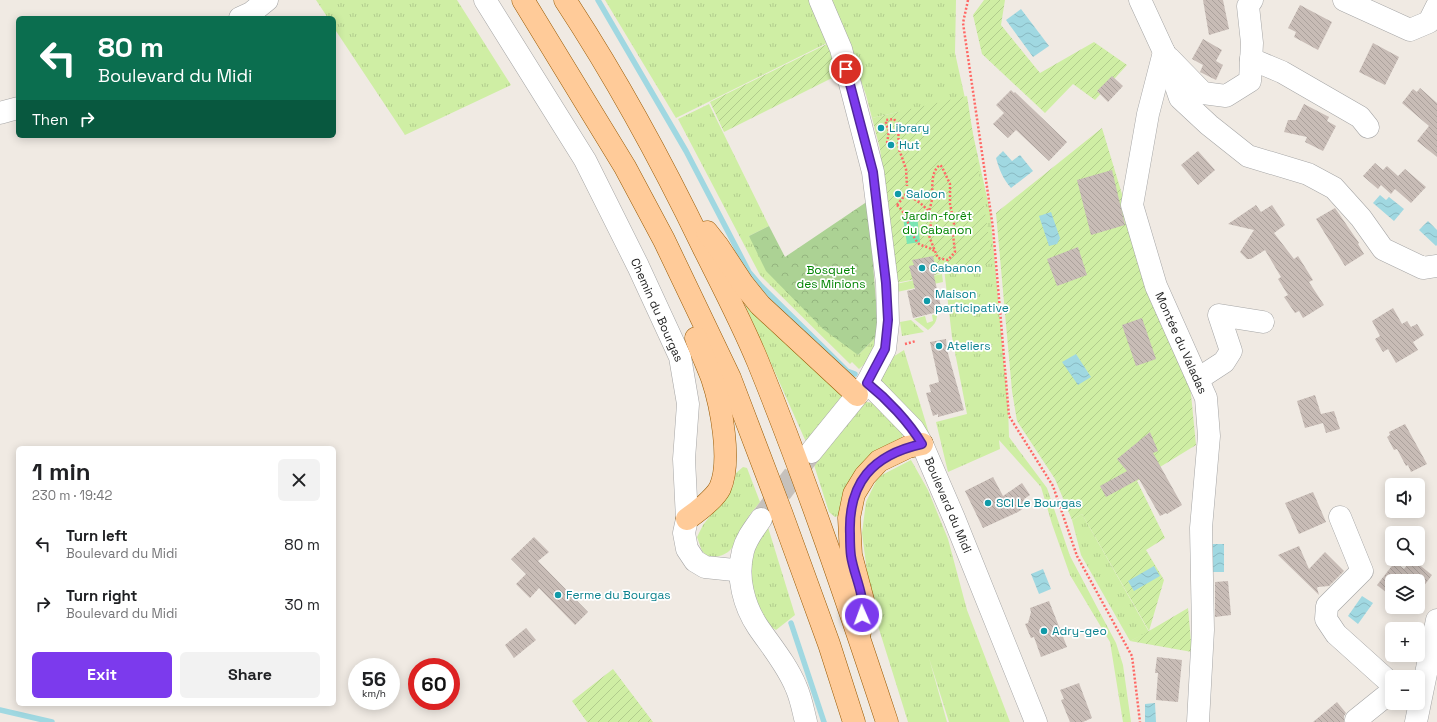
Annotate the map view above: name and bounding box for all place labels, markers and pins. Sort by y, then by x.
pin [829,52,863,86]
place label: Library [889,120,929,136]
marker: Library [876,123,886,133]
place label: Hut [899,137,920,153]
marker: Hut [886,140,896,150]
place label: Saloon [906,186,945,202]
marker: Saloon [893,189,903,199]
place label: Cabanon [930,260,981,276]
marker: Cabanon [917,263,927,273]
place label: Maison participative [935,286,1009,316]
marker: Maison participative [922,296,932,306]
place label: Ateliers [947,338,990,354]
marker: Ateliers [934,341,944,351]
place label: SCI Le Bourgas [996,495,1082,511]
marker: SCI Le Bourgas [983,498,993,508]
place label: Ferme du Bourgas [566,587,671,603]
marker: Ferme du Bourgas [553,590,563,600]
place label: Adry-geo [1052,623,1107,639]
marker: Adry-geo [1039,626,1049,636]

